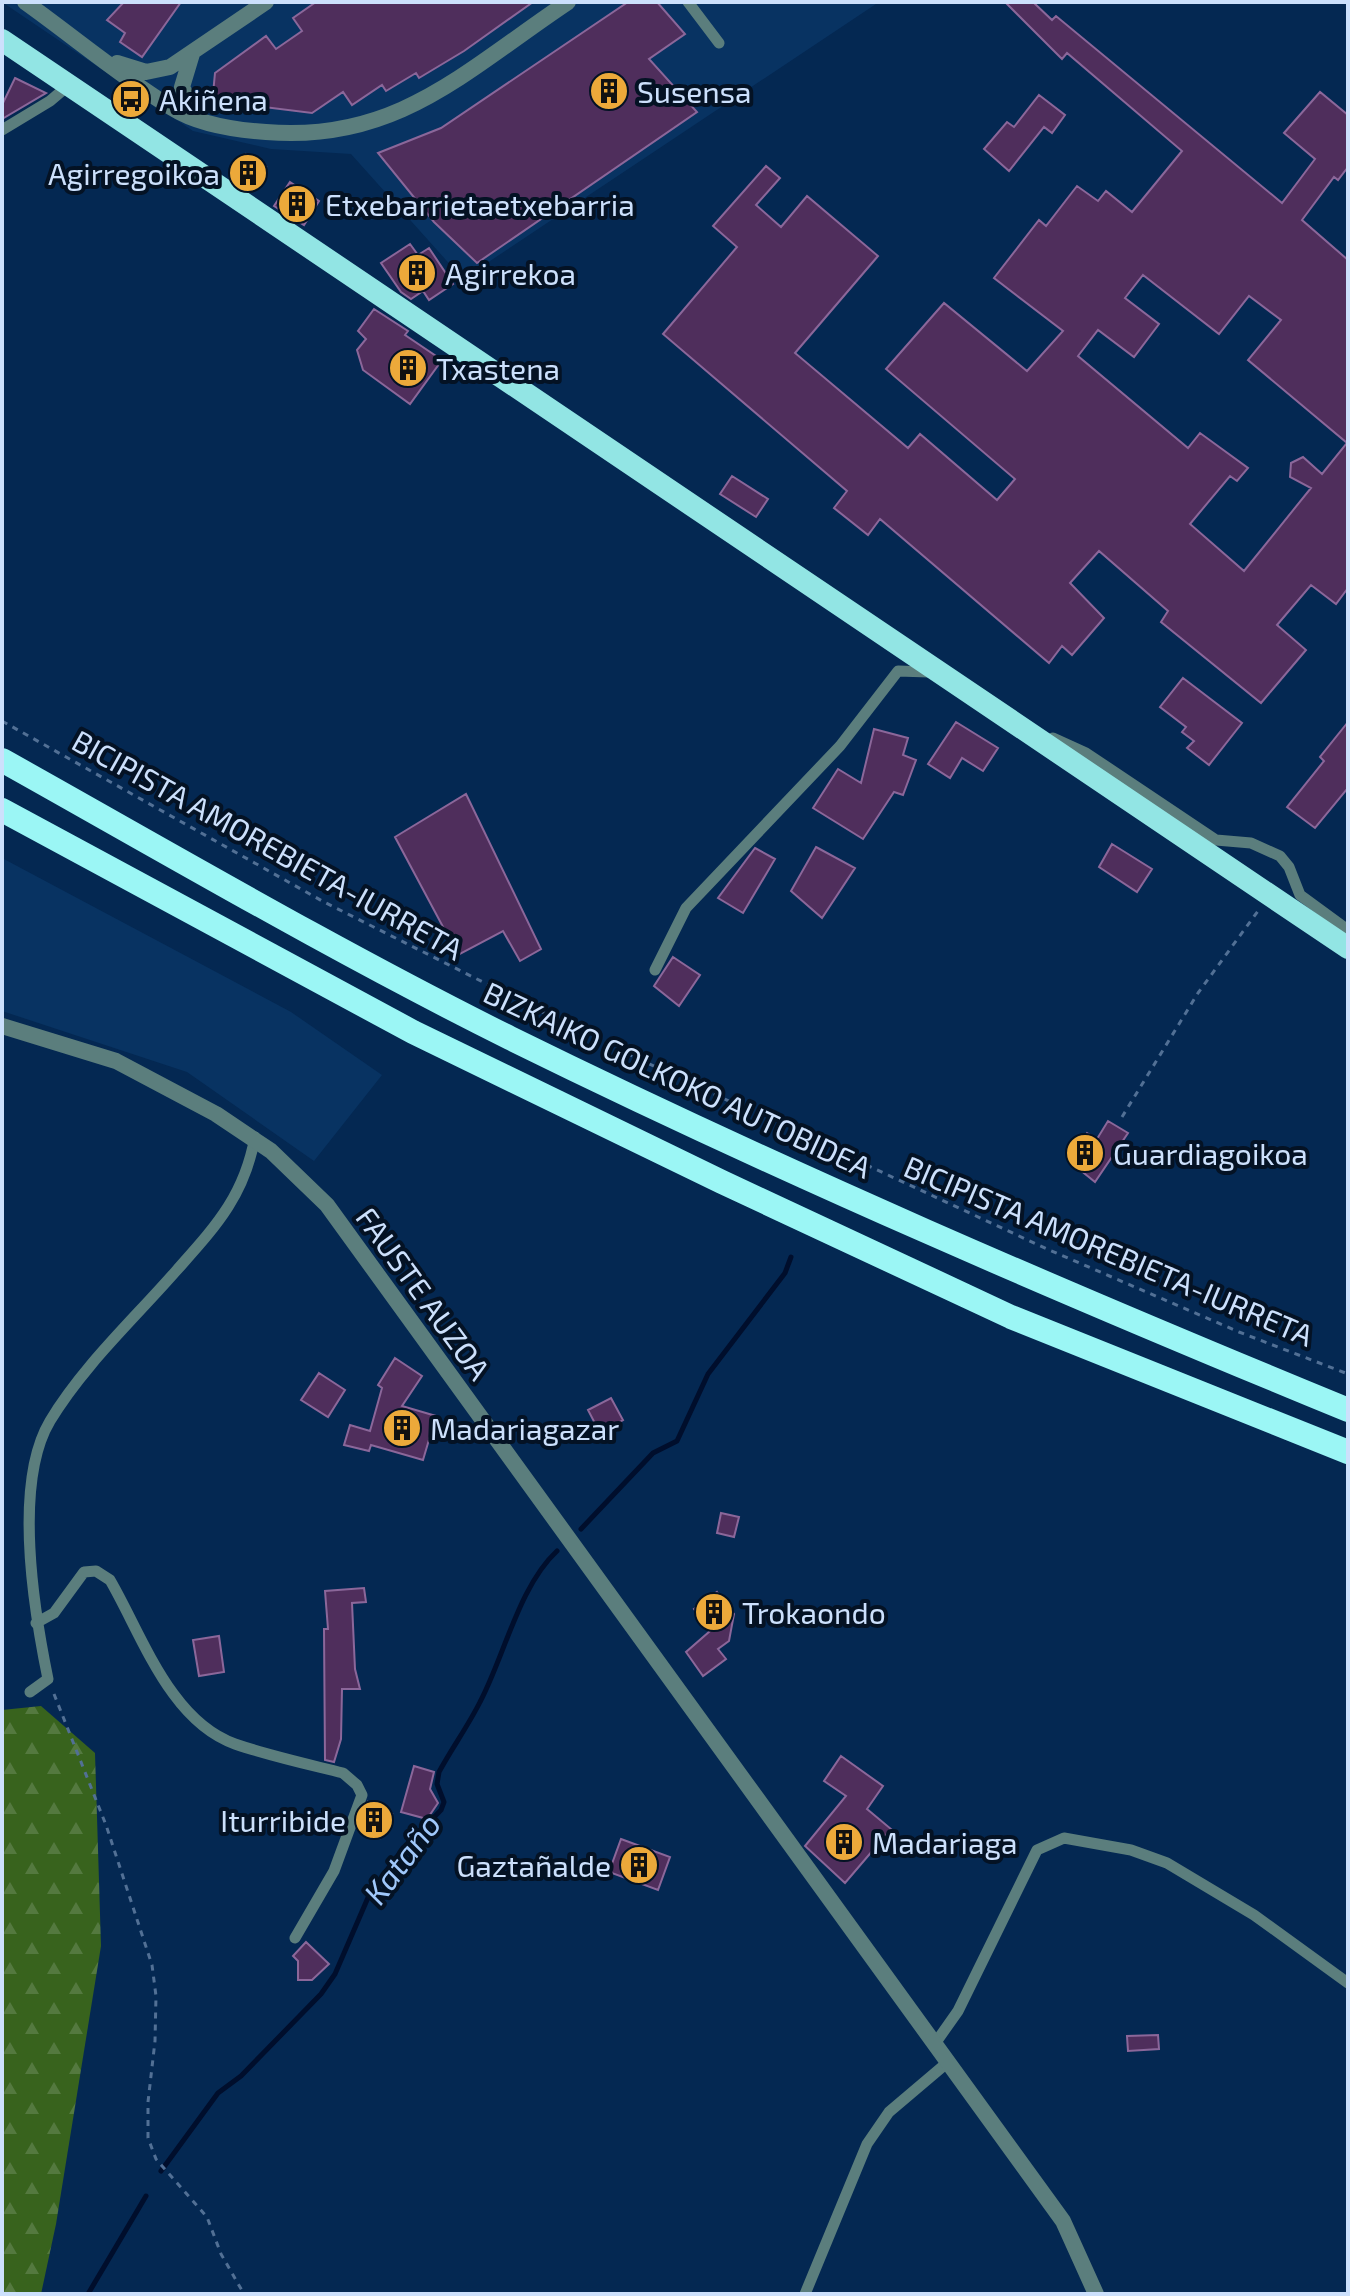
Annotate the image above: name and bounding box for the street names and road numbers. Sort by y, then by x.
street label: BICIPISTA AMOREBIETA-IURRETA [66,721,470,967]
street label: BIZKAIKO GOLKOKO AUTOBIDEA [479,973,878,1185]
street label: BICIPISTA AMOREBIETA-IURRETA [899,1147,1319,1353]
street label: FAUSTE AUZOA [349,1200,499,1386]

